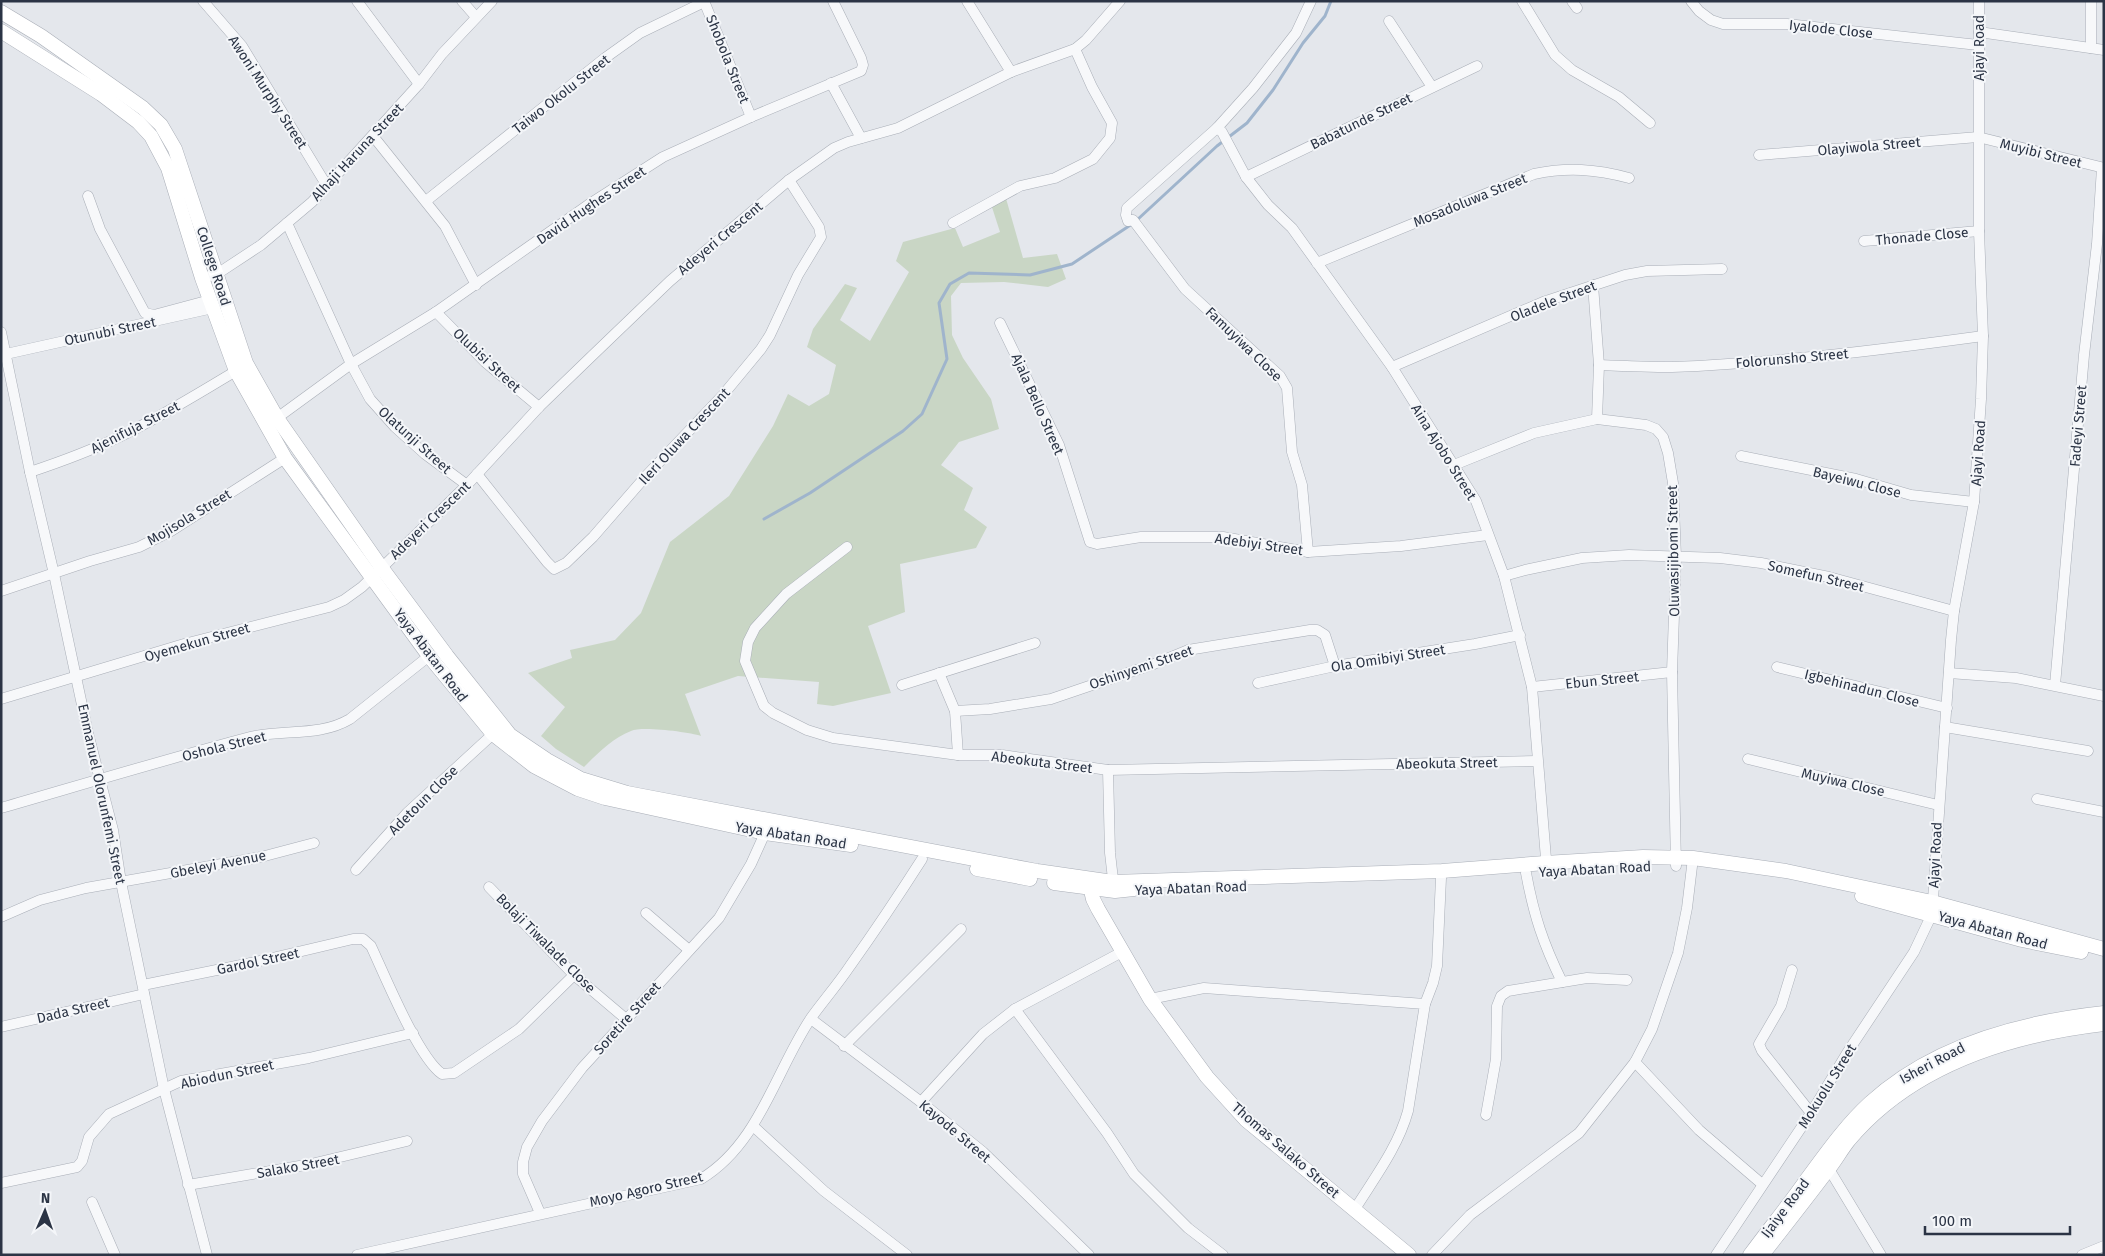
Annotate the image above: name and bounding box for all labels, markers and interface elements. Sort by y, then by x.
street label: Shobola Street [702,12,753,107]
street label: Ajayi Road [1971,15,1988,81]
street label: Iyalode Close [1788,17,1874,42]
street label: Awoni Murphy Street [225,32,311,153]
street label: Taiwo Okolu Street [509,51,614,138]
street label: Babatunde Street [1308,89,1416,153]
street label: Alhaji Haruna Street [308,99,408,205]
street label: Olayiwola Street [1817,133,1922,159]
street label: Muyibi Street [1998,135,2085,172]
street label: David Hughes Street [533,162,650,248]
street label: Mosadoluwa Street [1411,170,1530,231]
street label: Adeyeri Crescent [674,197,767,279]
street label: College Road [193,224,234,308]
street label: Thonade Close [1875,224,1969,249]
street label: Oladele Street [1508,277,1599,326]
street label: Famuyiwa Close [1202,304,1285,385]
street label: Otunubi Street [63,313,158,349]
street label: Olubisi Street [449,325,525,397]
street label: Folorunsho Street [1735,345,1850,372]
street label: Ajala Bello Street [1008,351,1068,458]
street label: Fadeyi Street [2066,383,2091,468]
street label: Ileri Oluwa Crescent [635,384,734,488]
street label: Ajenifuja Street [88,397,183,457]
street label: Aina Ajobo Street [1407,401,1480,504]
street label: Olatunji Street [375,403,455,478]
street label: Ajayi Road [1968,419,1989,487]
street label: Bayeiwu Close [1811,463,1903,502]
street label: Adeyeri Crescent [386,477,475,563]
street label: Oluwasijibomi Street [1664,484,1683,617]
street label: Mojisola Street [144,485,235,549]
street label: Adebiyi Street [1214,530,1305,559]
street label: Somefun Street [1766,557,1867,596]
street label: Yaya Abatan Road [390,605,471,705]
street label: Oyemekun Street [142,619,253,666]
street label: Oshinyemi Street [1087,641,1196,693]
street label: Ola Omibiyi Street [1330,641,1447,676]
street label: Igbehinadun Close [1803,666,1921,711]
street label: Ebun Street [1564,668,1641,693]
street label: Emmanuel Olorunfemi Street [74,702,129,887]
street label: Oshola Street [180,728,269,765]
street label: Abeokuta Street [990,748,1094,777]
street label: Abeokuta Street [1396,754,1499,773]
street label: Adetoun Close [385,762,462,839]
street label: Muyiwa Close [1799,765,1886,800]
street label: Yaya Abatan Road [734,818,848,853]
street label: Ajayi Road [1925,822,1946,889]
street label: Gbeleyi Avenue [169,847,268,882]
street label: Yaya Abatan Road [1538,858,1652,881]
street label: Yaya Abatan Road [1134,878,1248,899]
street label: Bolaji Tiwalade Close [492,890,599,997]
street label: Yaya Abatan Road [1936,908,2049,953]
street label: Gardol Street [215,944,302,979]
street label: Soretire Street [590,978,665,1058]
street label: Dada Street [35,994,112,1027]
street label: Isheri Road [1897,1039,1968,1088]
street label: Mokuolu Street [1795,1040,1861,1132]
street label: Abiodun Street [179,1056,276,1093]
street label: Kayode Street [915,1097,995,1167]
street label: Thomas Salako Street [1228,1099,1344,1202]
street label: Salako Street [255,1151,342,1182]
street label: Moyo Agoro Street [588,1168,705,1211]
street label: Ijaiye Road [1758,1175,1813,1241]
north arrow [20,1186,70,1236]
text: N [40,1190,50,1207]
scale bar [1925,1204,2070,1236]
text: 100 m [1932,1212,1972,1230]

